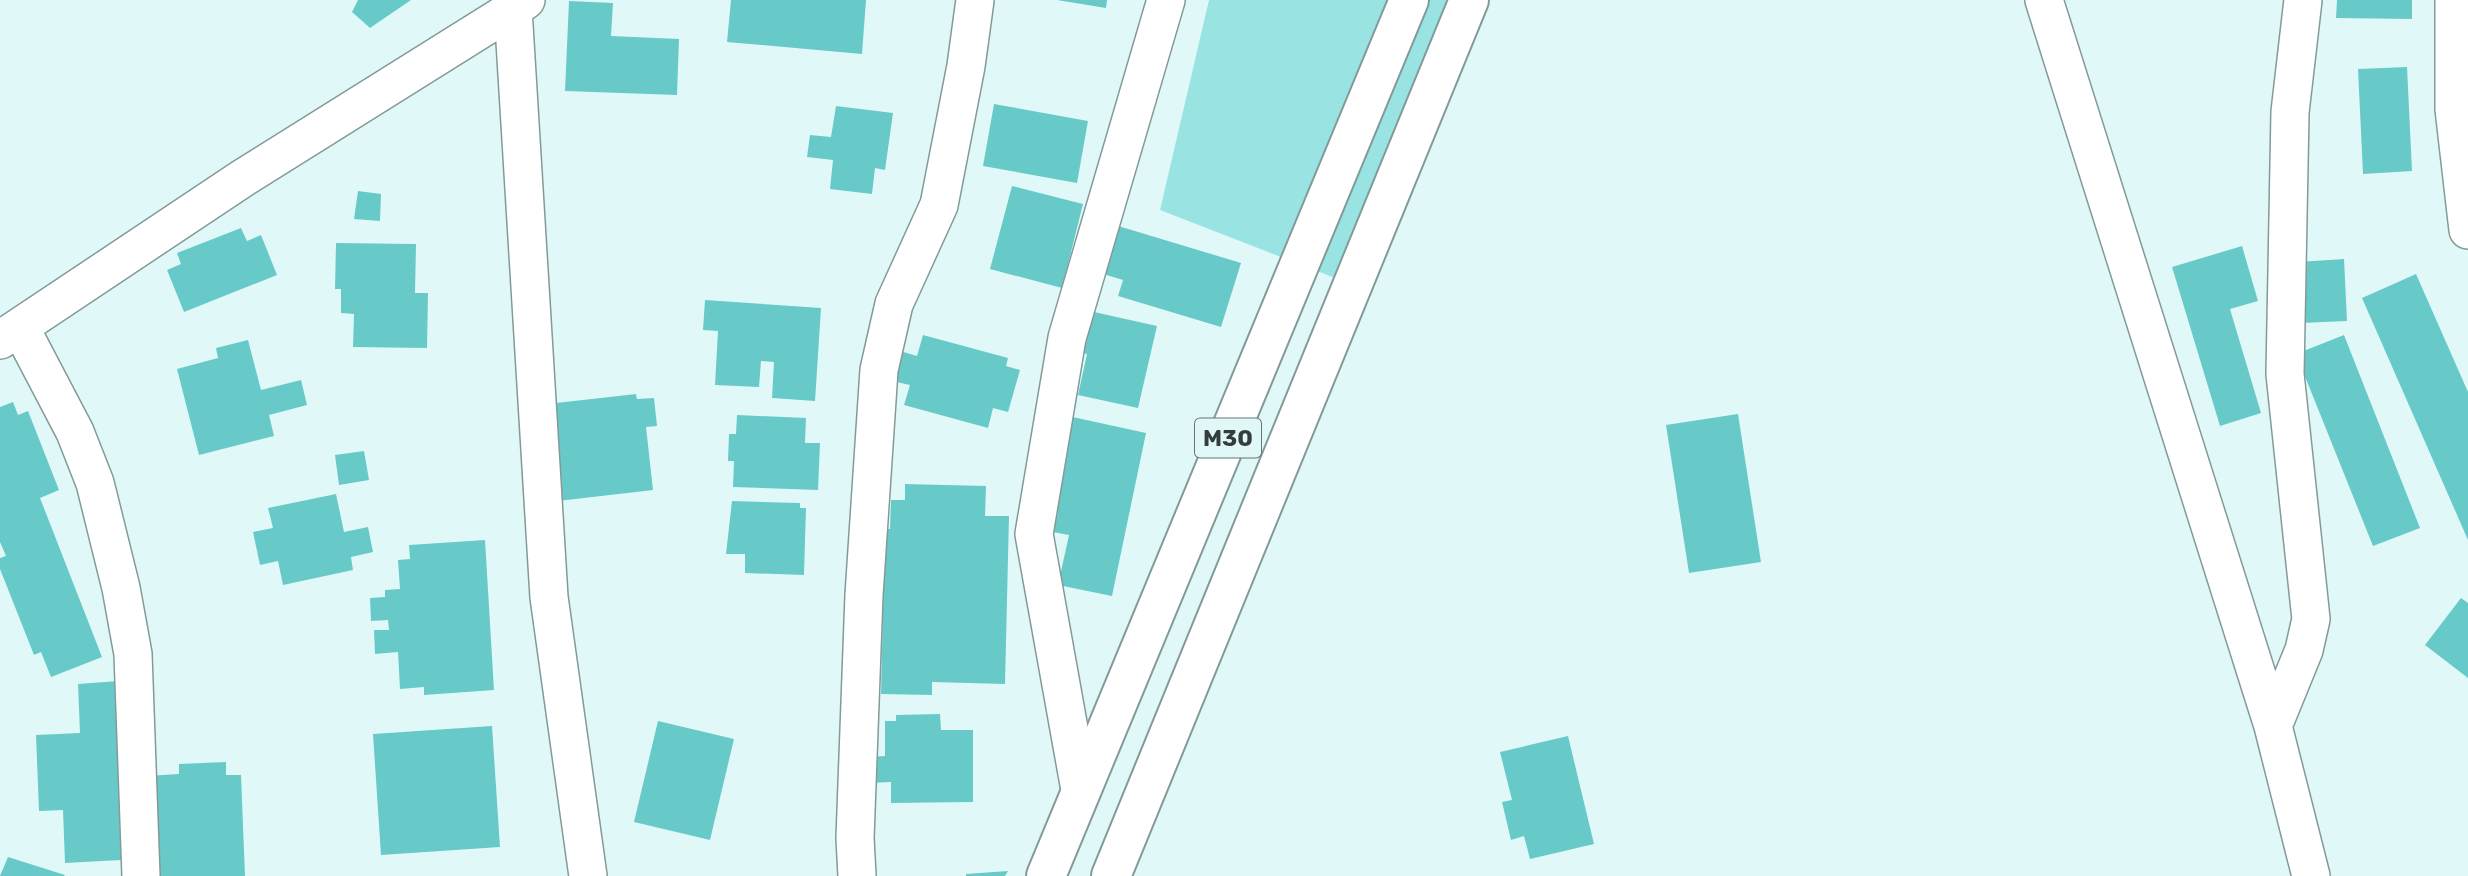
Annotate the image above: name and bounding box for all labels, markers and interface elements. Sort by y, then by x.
road number: M30 [1195,418,1261,458]

